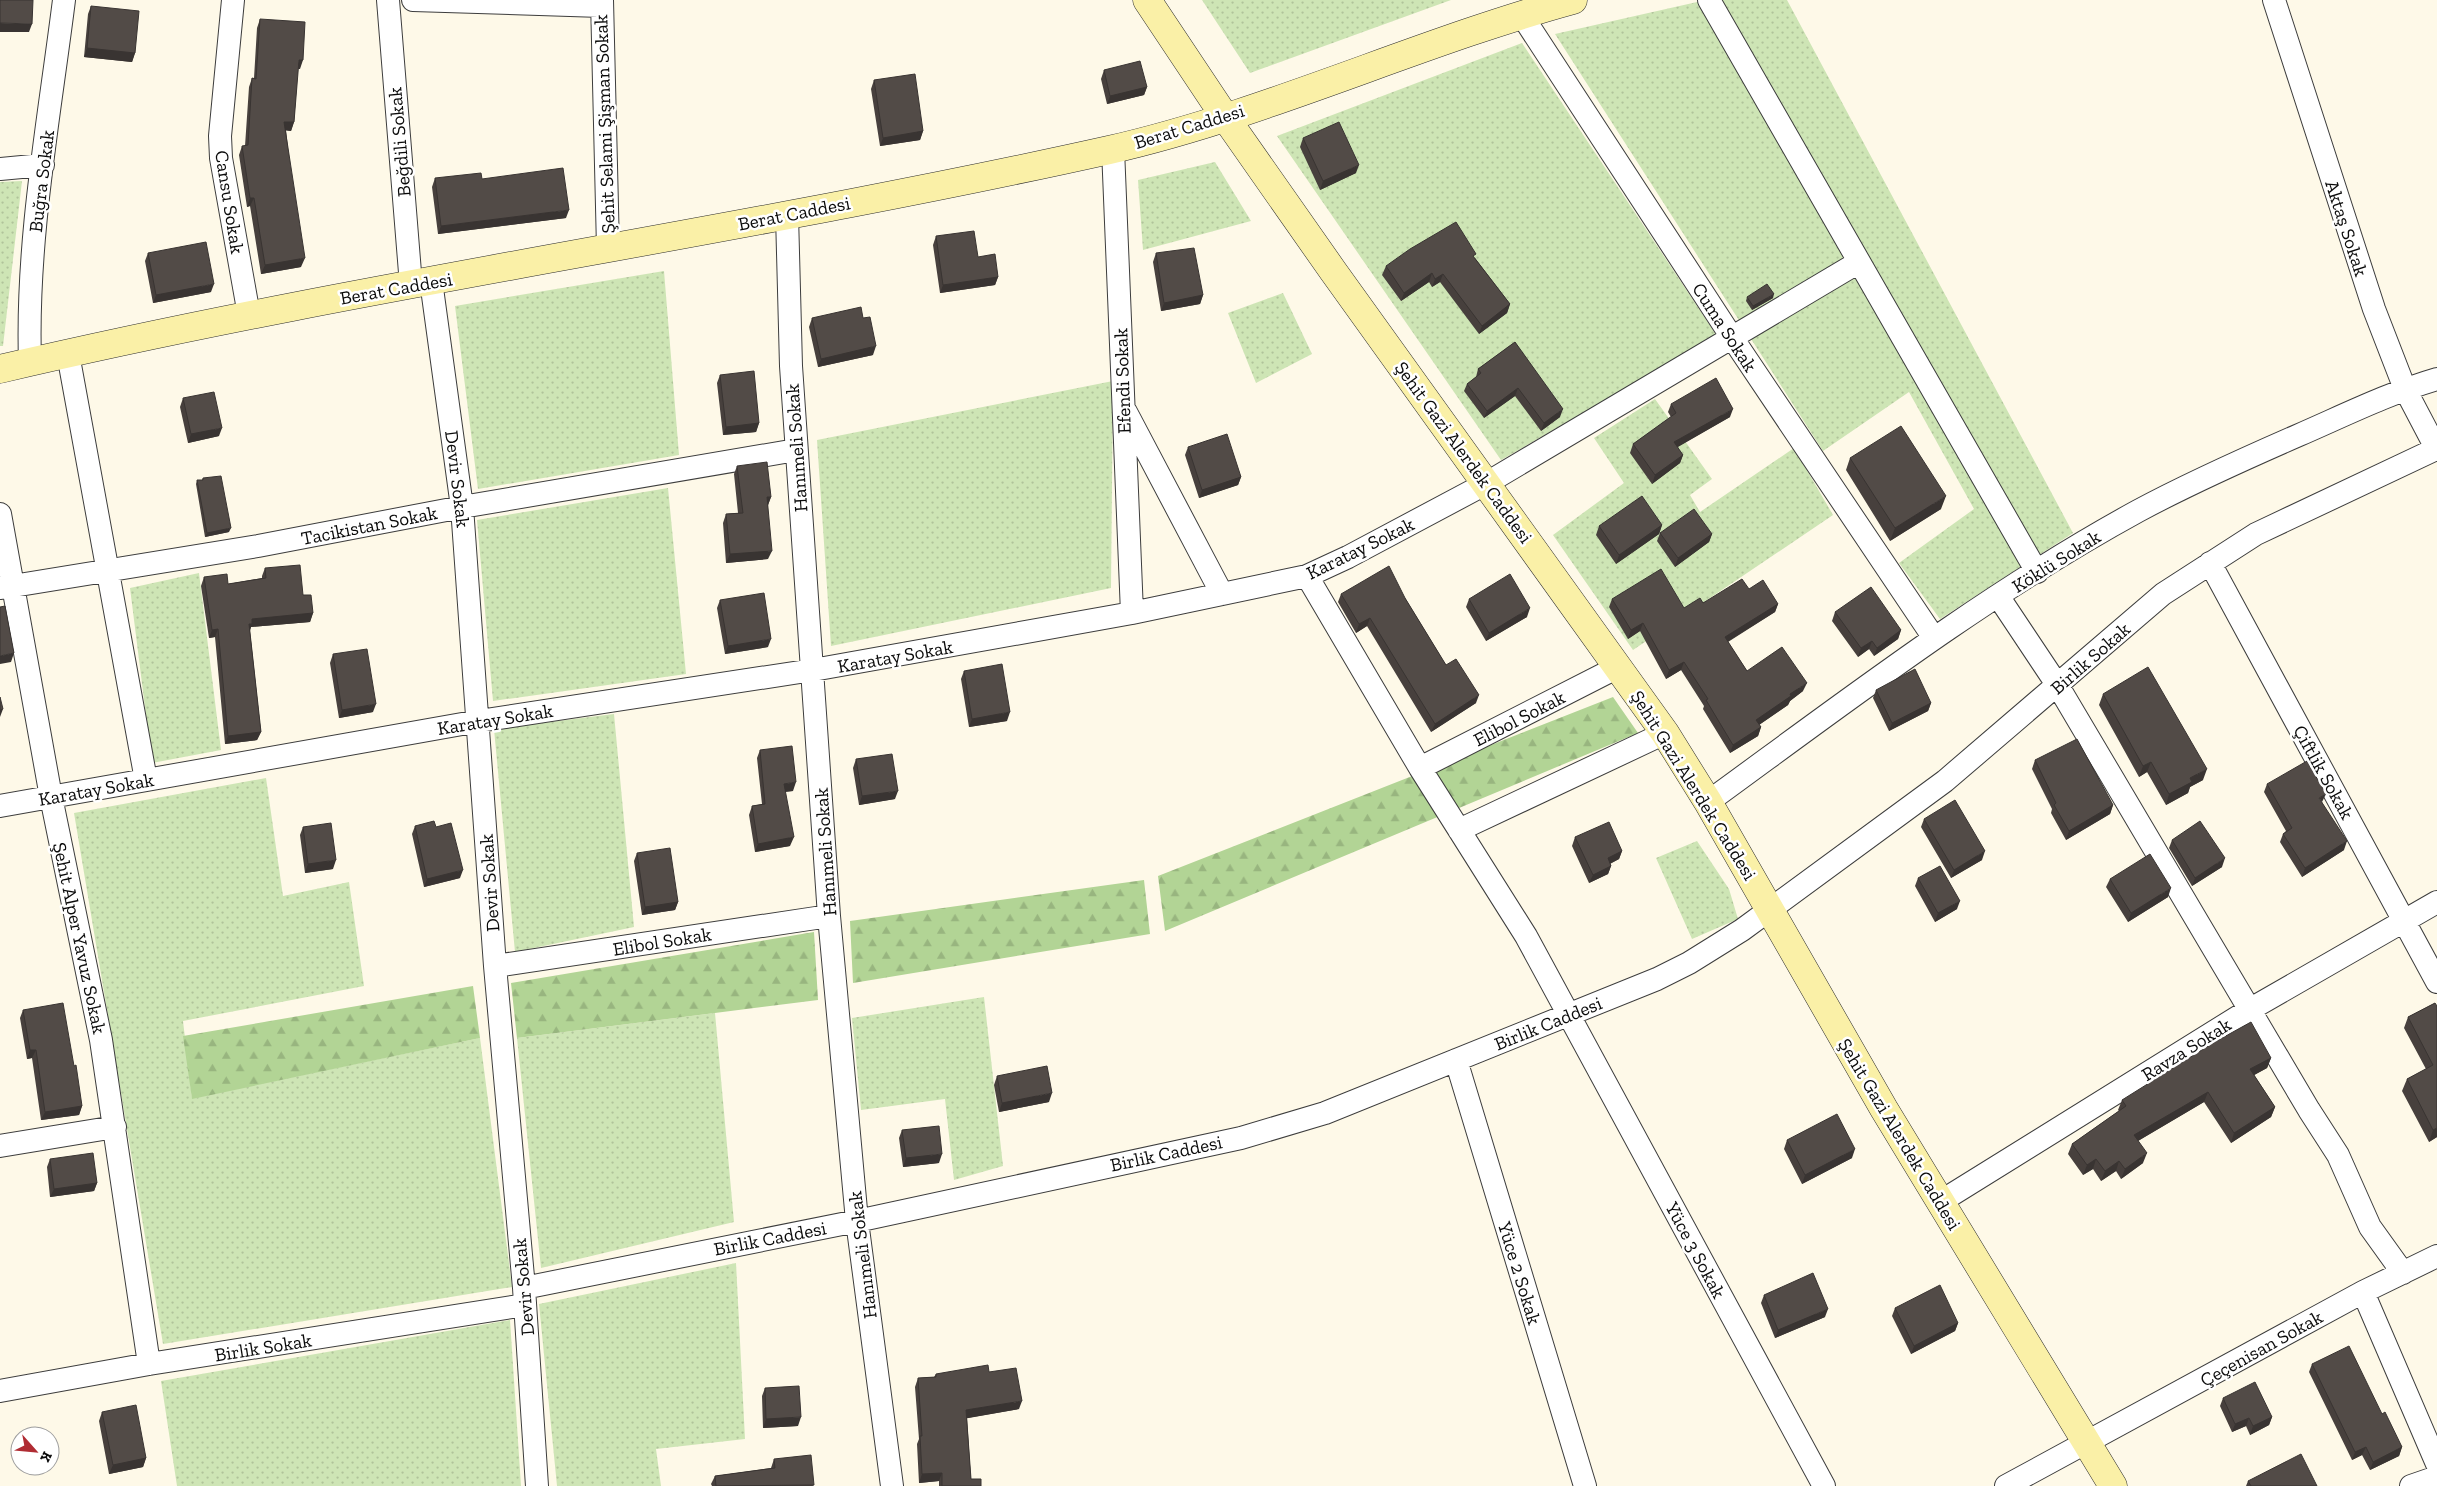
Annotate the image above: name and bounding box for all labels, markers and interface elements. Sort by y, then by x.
street label: Şehit Selami Şişman Sokak [589,14,620,234]
street label: Beğdili Sokak [383,86,416,198]
street label: Berat Caddesi [1131,99,1247,154]
street label: Buğra Sokak [24,129,59,234]
street label: Cansu Sokak [210,149,249,256]
street label: Aktaş Sokak [2320,177,2373,279]
street label: Berat Caddesi [736,191,852,236]
street label: Berat Caddesi [338,267,454,310]
street label: Cuma Sokak [1687,278,1762,376]
street label: Efendi Sokak [1109,328,1136,434]
street label: Şehit Gazi Alerdek Caddesi [1390,357,1537,548]
street label: Hanımeli Sokak [781,383,812,513]
street label: Devir Sokak [440,429,475,529]
street label: Tacikistan Sokak [299,501,439,550]
street label: Karatay Sokak [1303,512,1418,584]
street label: Köklü Sokak [2008,525,2105,598]
street label: Birlik Sokak [2046,617,2135,699]
street label: Karatay Sokak [836,635,955,678]
street label: Elibol Sokak [1470,686,1569,751]
street label: Şehit Gazi Alerdek Caddesi [1626,686,1761,884]
street label: Karatay Sokak [436,699,555,740]
street label: Çiftlik Sokak [2288,721,2359,823]
street label: Karatay Sokak [37,768,156,811]
street label: Hanımeli Sokak [810,787,841,917]
street label: Devir Sokak [475,833,504,933]
street label: Şehit Alper Yavuz Sokak [48,840,111,1036]
street label: Elibol Sokak [611,922,713,961]
street label: Birlik Caddesi [1491,991,1605,1055]
street label: Ravza Sokak [2137,1013,2235,1086]
street label: Şehit Gazi Alerdek Caddesi [1833,1034,1966,1234]
street label: Birlik Caddesi [1108,1130,1224,1177]
street label: Hanımeli Sokak [843,1190,882,1320]
street label: Yüce 3 Sokak [1660,1197,1731,1302]
street label: Birlik Caddesi [712,1216,828,1261]
street label: Yüce 2 Sokak [1493,1218,1546,1327]
street label: Devir Sokak [508,1237,539,1337]
street label: Çeçenisan Sokak [2196,1305,2327,1392]
street label: Birlik Sokak [213,1328,313,1367]
north arrow [10,1426,60,1476]
text: K [36,1449,56,1465]

